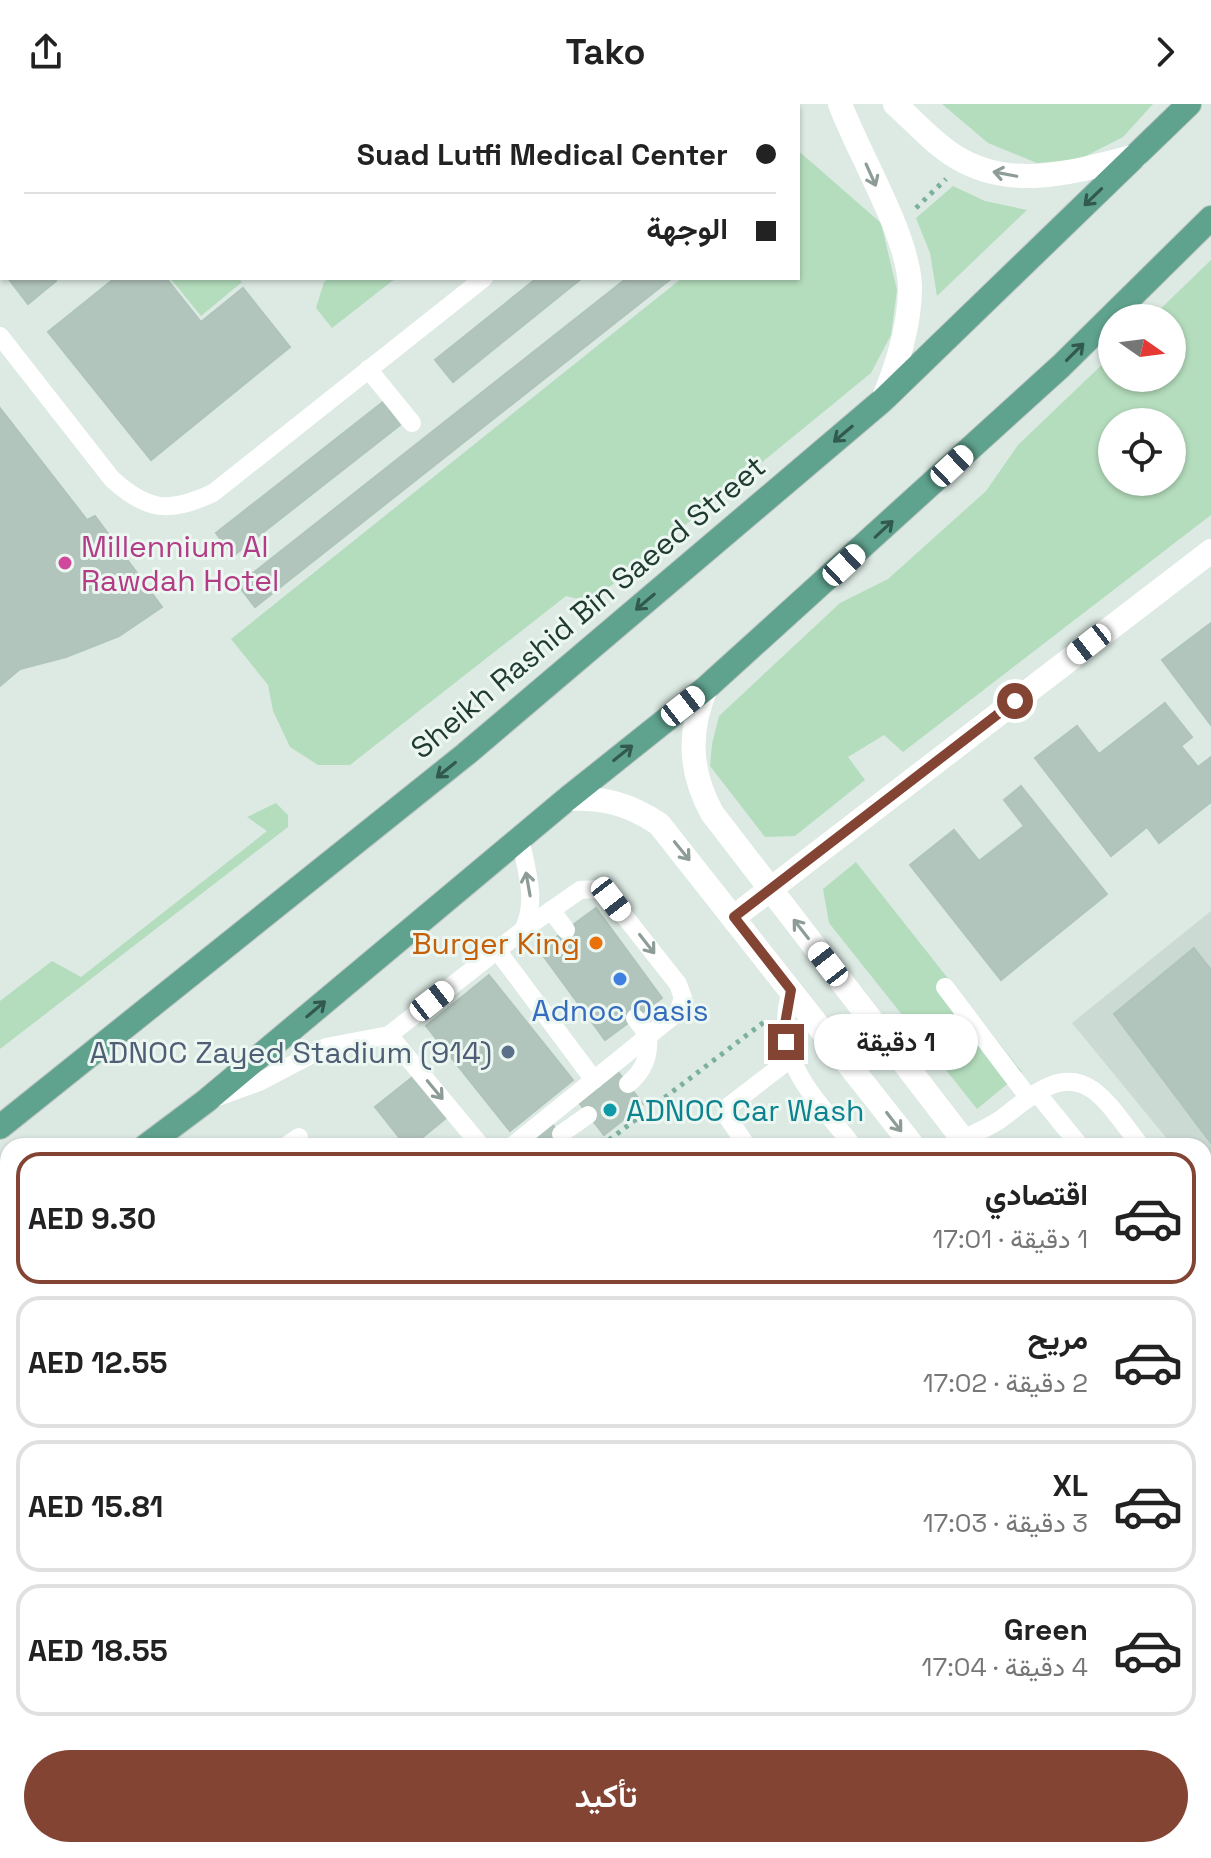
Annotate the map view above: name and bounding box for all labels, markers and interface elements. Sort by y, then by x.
text: Tako [565,29,646,75]
icon: share [24,30,68,74]
icon: forward [1143,30,1187,74]
text: Suad Lutfi Medical Center [357,135,728,174]
one-way arrow [864,163,879,187]
one-way arrow [993,165,1018,180]
one-way arrow [1083,188,1103,207]
text: الوجهة [646,209,728,248]
north arrow [1098,304,1186,392]
map controls [1098,304,1186,496]
one-way arrow [1065,343,1085,362]
button: locate [1098,408,1186,496]
one-way arrow [834,425,854,443]
car [926,441,978,491]
street label: Sheikh Rashid Bin Saeed Street [403,447,773,767]
one-way arrow [873,520,893,538]
place label: Millennium Al Rawdah Hotel [81,527,279,600]
car [818,540,870,590]
marker: Millennium Al Rawdah Hotel [56,554,74,572]
one-way arrow [635,593,656,611]
car [1063,620,1115,668]
car [657,682,709,730]
route start [997,683,1033,719]
one-way arrow [612,744,633,762]
one-way arrow [436,761,457,778]
one-way arrow [673,840,691,861]
one-way arrow [520,872,535,897]
car [587,873,635,925]
one-way arrow [793,919,810,940]
place label: Burger King [412,924,580,963]
one-way arrow [638,933,655,954]
marker: Burger King [587,934,605,952]
car [804,938,852,990]
marker: Adnoc Oasis [611,970,629,988]
car [406,977,458,1025]
place label: Adnoc Oasis [532,991,708,1030]
one-way arrow [305,1000,325,1018]
callout: 1 دقيقة [814,1014,978,1070]
route end [768,1024,804,1060]
text: 1 دقيقة [856,1025,936,1059]
place label: ADNOC Zayed Stadium (914) [89,1033,492,1072]
marker: ADNOC Zayed Stadium (914) [499,1043,517,1061]
one-way arrow [426,1080,444,1100]
place label: ADNOC Car Wash [626,1091,864,1130]
marker: ADNOC Car Wash [601,1101,619,1119]
one-way arrow [886,1111,903,1132]
text: اقتصادي [985,1175,1088,1214]
icon: car [1112,1182,1184,1254]
text: AED 9.30 [28,1199,156,1238]
text: 1 دقيقة · 17:01 [932,1222,1088,1256]
text: مريح [1028,1319,1088,1358]
icon: car [1112,1326,1184,1398]
text: AED 12.55 [28,1343,168,1382]
text: 2 دقيقة · 17:02 [923,1366,1088,1400]
text: XL [1052,1466,1088,1505]
icon: car [1112,1470,1184,1542]
text: AED 15.81 [28,1487,163,1526]
text: 3 دقيقة · 17:03 [923,1506,1088,1540]
text: Green [1004,1610,1088,1649]
icon: car [1112,1614,1184,1686]
text: AED 18.55 [28,1631,168,1670]
text: 4 دقيقة · 17:04 [922,1650,1088,1684]
button: تأكيد [24,1750,1188,1842]

